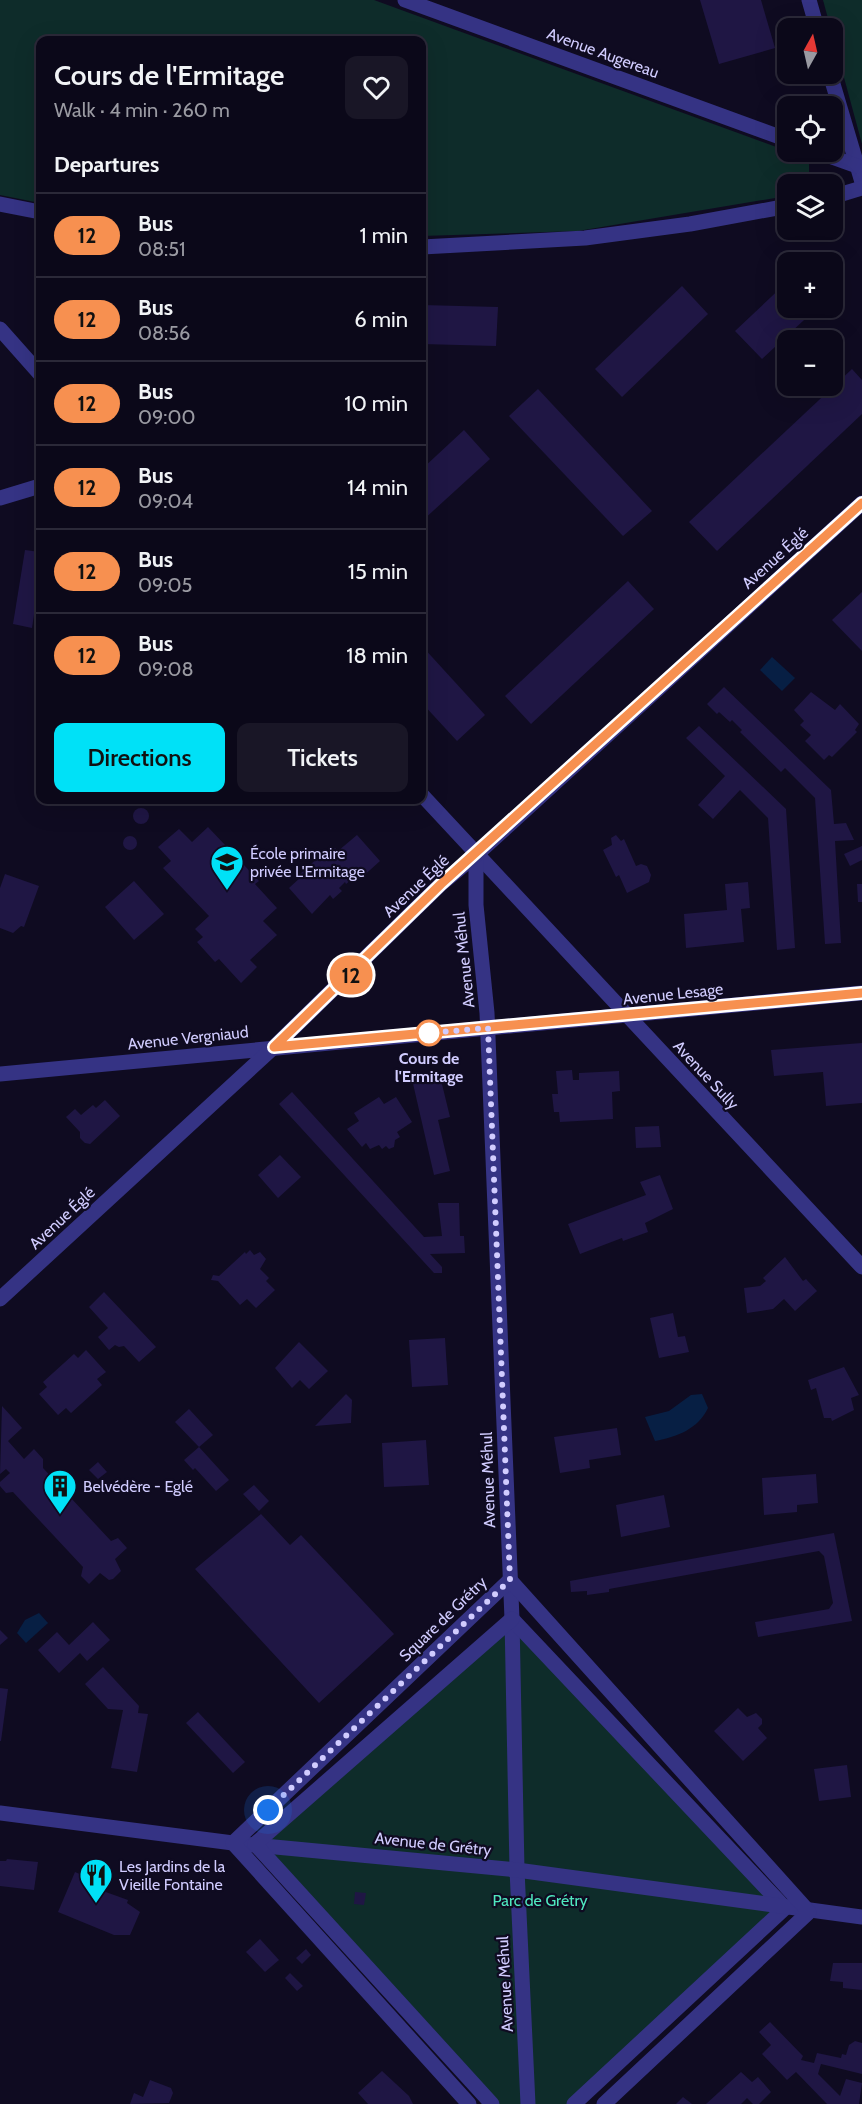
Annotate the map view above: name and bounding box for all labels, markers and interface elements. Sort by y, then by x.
north arrow [777,18,843,84]
map controls [777,18,843,396]
street label: Avenue Augereau [544,24,662,82]
button: heart [345,56,408,119]
text: Cours de l'Ermitage [54,58,284,92]
button: locate [777,96,843,162]
text: Walk · 4 min · 260 m [54,98,230,122]
text: Departures [54,151,159,178]
button: layers [777,174,843,240]
text: Bus [138,210,173,237]
text: 1 min [360,222,408,249]
text: 12 [78,223,96,248]
text: 08:51 [138,237,186,261]
button: + [777,252,843,318]
text: Bus [138,294,173,321]
text: 6 min [354,306,408,333]
text: 12 [78,307,96,332]
text: 08:56 [138,321,190,345]
button: − [777,330,843,396]
text: Bus [138,378,173,405]
text: 10 min [344,390,408,417]
text: 12 [78,391,96,416]
text: 09:00 [138,405,195,429]
text: Bus [138,462,173,489]
text: 14 min [347,474,408,501]
text: 12 [78,475,96,500]
text: 09:04 [138,489,193,513]
street label: Avenue Églé [738,523,812,593]
text: Bus [138,546,173,573]
text: 15 min [348,558,408,585]
text: 12 [78,559,96,584]
text: 09:05 [138,573,192,597]
text: Bus [138,630,173,657]
text: 18 min [346,642,408,669]
text: 12 [78,643,96,668]
text: 09:08 [138,657,194,681]
button: Directions [54,723,225,792]
button: Tickets [237,723,408,792]
school or university icon: École primaire privée L'Ermitage [209,844,245,891]
place label: École primaire privée L'Ermitage [250,844,365,881]
street label: Avenue Églé [379,851,453,921]
street label: Avenue Méhul [450,911,478,1009]
line badge: 12 [324,956,378,994]
text: 12 [342,963,360,988]
street label: Avenue Lesage [622,979,724,1009]
marker: Cours de l'Ermitage [416,1020,442,1046]
street label: Avenue Vergniaud [127,1022,249,1054]
street label: Avenue Sully [669,1037,743,1113]
place label: Cours de l'Ermitage [395,1049,463,1086]
street label: Avenue Églé [25,1183,99,1253]
street label: Avenue Méhul [477,1431,499,1528]
building icon: Belvédère - Eglé [42,1468,78,1515]
place label: Belvédère - Eglé [83,1477,193,1496]
street label: Square de Grétry [395,1573,491,1665]
your location [253,1795,283,1825]
street label: Avenue de Grétry [374,1828,492,1860]
restaurant icon: Les Jardins de la Vieille Fontaine [78,1857,114,1904]
place label: Les Jardins de la Vieille Fontaine [119,1857,226,1894]
park label: Parc de Grétry [492,1891,588,1910]
street label: Avenue Méhul [493,1935,517,2033]

